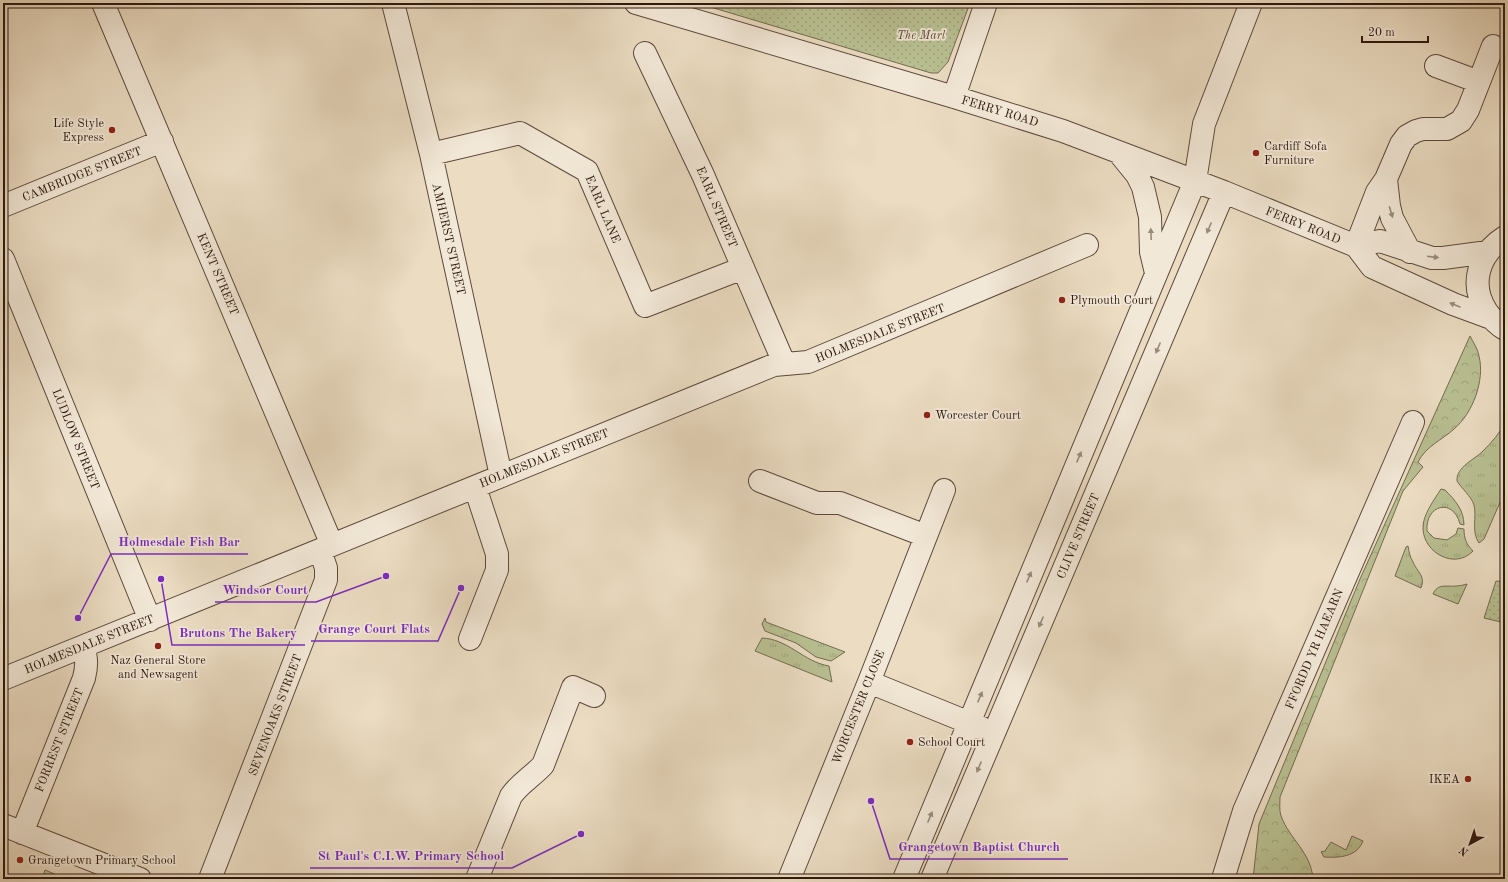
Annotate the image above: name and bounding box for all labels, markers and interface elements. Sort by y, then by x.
scale bar [1362,18,1428,44]
text: 20 m [1368,27,1395,39]
park label: The Marl [897,30,946,42]
street label: FERRY ROAD [960,95,1040,129]
place label: Life Style Express [53,118,104,144]
marker: Life Style Express [107,125,117,135]
place label: Cardiff Sofa Furniture [1264,141,1327,167]
street label: CAMBRIDGE STREET [21,145,144,204]
marker: Cardiff Sofa Furniture [1251,148,1261,158]
street label: EARL STREET [694,165,739,250]
street label: EARL LANE [582,174,622,245]
street label: AMHERST STREET [429,182,467,296]
street label: FERRY ROAD [1263,205,1342,246]
one-way arrow [1388,207,1394,219]
one-way arrow [1206,223,1212,234]
one-way arrow [1148,227,1154,240]
street label: KENT STREET [194,231,240,317]
one-way arrow [1427,254,1440,260]
marker: Plymouth Court [1057,295,1067,305]
place label: Plymouth Court [1070,295,1153,307]
one-way arrow [1448,301,1460,307]
street label: HOLMESDALE STREET [814,302,947,365]
one-way arrow [1155,342,1161,353]
street label: LUDLOW STREET [49,387,101,491]
marker: Worcester Court [922,410,932,420]
place label: Worcester Court [935,410,1021,422]
street label: HOLMESDALE STREET [478,427,611,490]
one-way arrow [1076,451,1083,463]
street label: CLIVE STREET [1056,492,1102,581]
callout: Holmesdale Fish Bar [111,529,248,554]
text: Holmesdale Fish Bar [118,536,240,549]
one-way arrow [1027,571,1033,583]
callout: Windsor Court [215,577,316,602]
text: Windsor Court [222,584,308,597]
street label: FFORDD YR HAEARN [1284,587,1346,712]
street label: HOLMESDALE STREET [23,613,156,676]
callout: Grange Court Flats [311,616,438,641]
one-way arrow [1038,616,1044,628]
callout: Brutons The Bakery [172,620,305,645]
text: Grange Court Flats [318,623,430,636]
text: Brutons The Bakery [179,627,297,640]
marker: Naz General Store and Newsagent [153,641,163,651]
street label: WORCESTER CLOSE [831,649,887,766]
street label: SEVENOAKS STREET [247,653,305,778]
place label: Naz General Store and Newsagent [110,655,206,681]
street label: FORREST STREET [34,687,86,794]
one-way arrow [977,691,983,703]
marker: School Court [905,737,915,747]
place label: School Court [918,737,985,749]
one-way arrow [976,762,982,774]
place label: IKEA [1429,774,1460,786]
marker: IKEA [1463,774,1473,784]
one-way arrow [927,811,933,823]
north arrow [1450,824,1490,864]
callout: Grangetown Baptist Church [890,834,1068,859]
text: Grangetown Baptist Church [898,841,1060,854]
callout: St Paul's C.I.W. Primary School [310,843,512,868]
text: N [1457,843,1471,857]
text: St Paul's C.I.W. Primary School [318,850,504,863]
marker: Grangetown Primary School [15,855,25,865]
place label: Grangetown Primary School [28,855,176,867]

